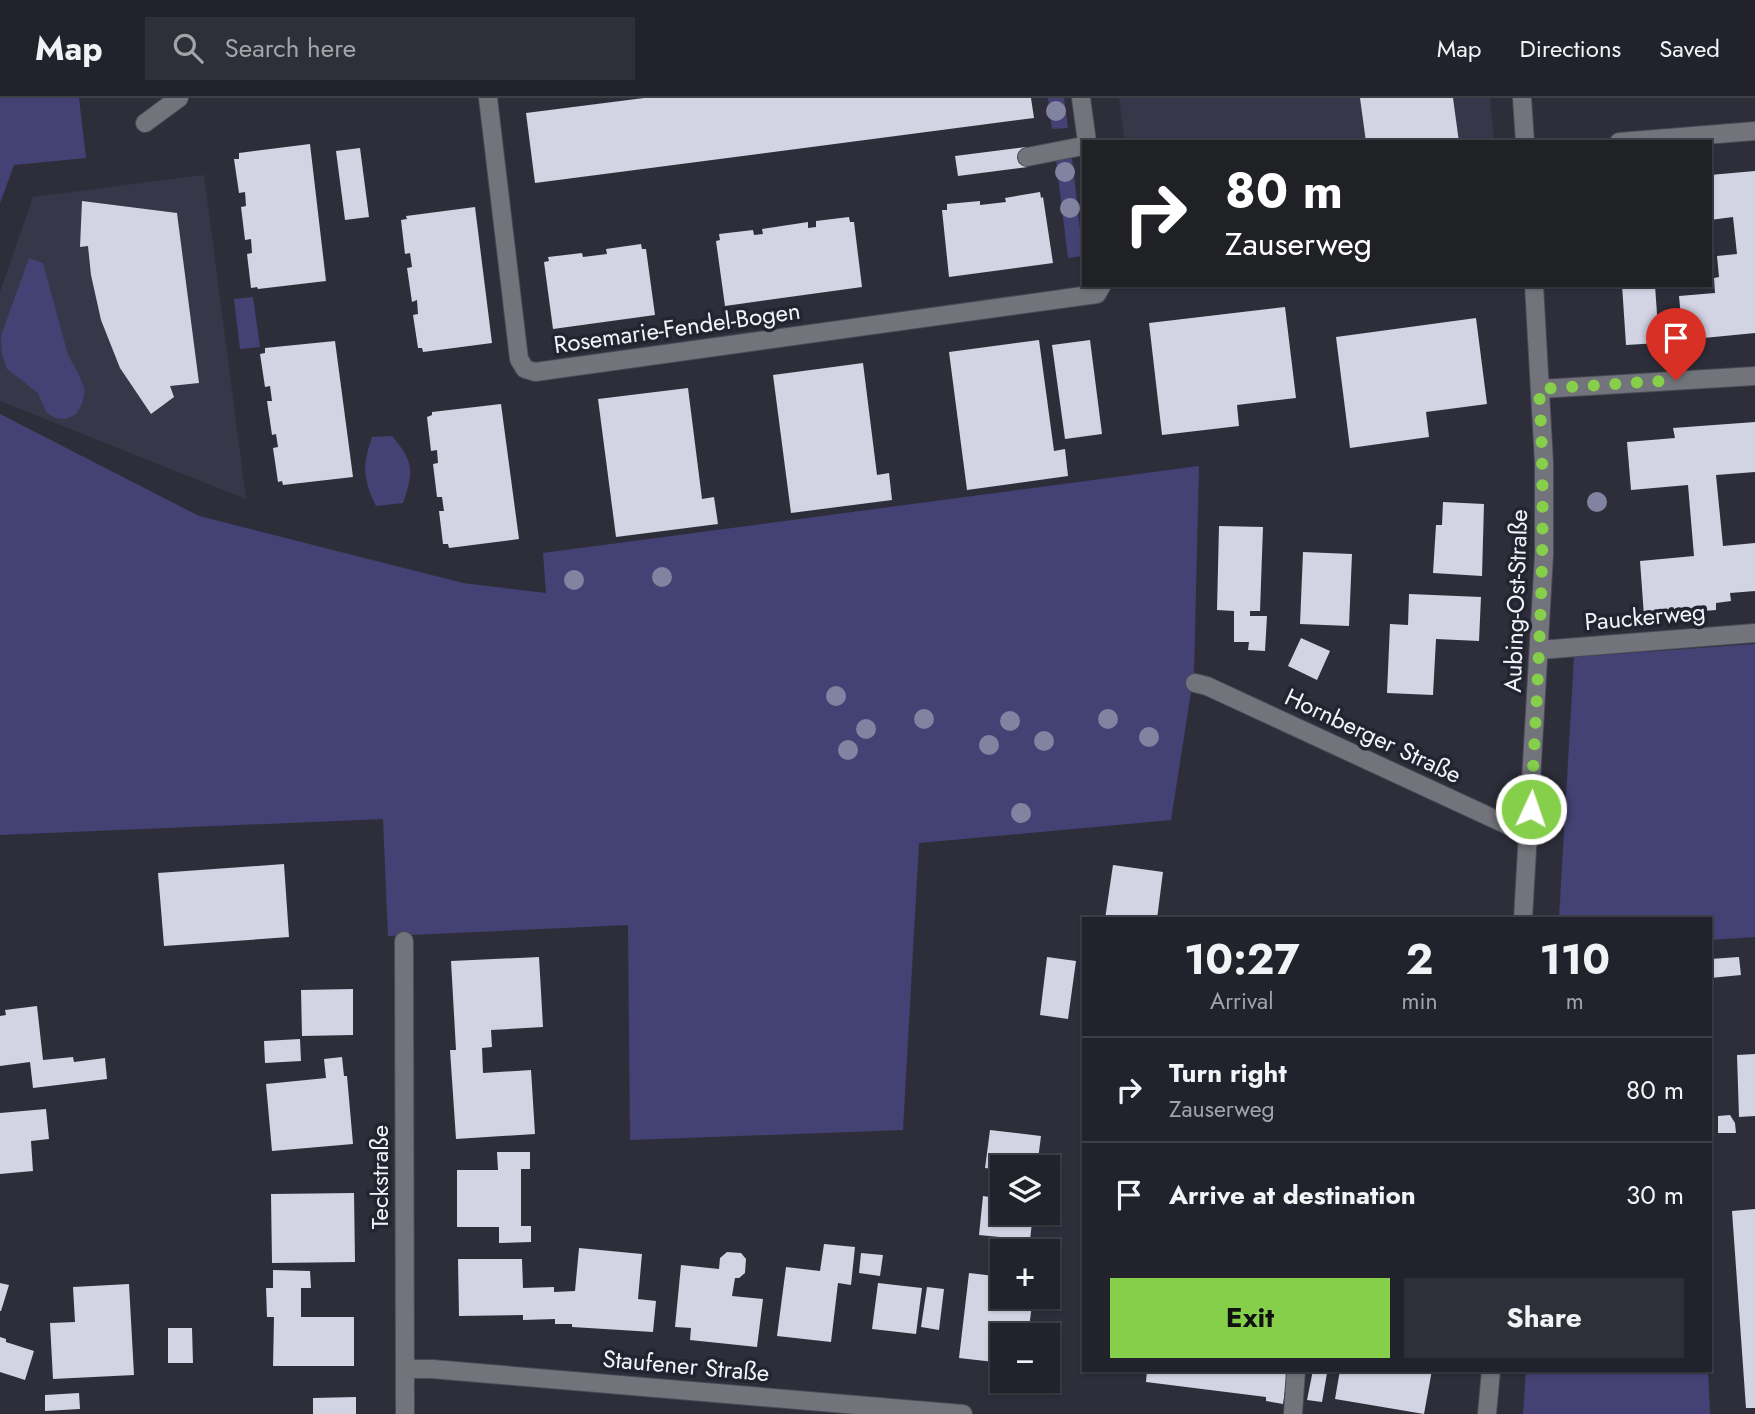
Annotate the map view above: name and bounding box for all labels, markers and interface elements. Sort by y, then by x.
search box [145,17,635,80]
text: Map [35,25,103,72]
icon: search [169,29,207,67]
text: Search here [225,29,356,67]
text: Map [1437,31,1482,66]
text: Directions [1520,31,1621,66]
text: Saved [1659,31,1720,66]
text: 80 m [1225,156,1343,226]
icon: right [1110,168,1201,259]
text: Zauserweg [1225,221,1372,267]
street label: Rosemarie-Fendel-Bogen [551,293,802,362]
pin [1646,308,1706,380]
icon: arrive [1657,319,1695,357]
street label: Aubing-Ost-Straße [1495,509,1536,693]
street label: Pauckerweg [1583,594,1707,639]
street label: Hornberger Straße [1279,679,1467,792]
position arrow [1494,772,1568,846]
text: 10:27 [1184,929,1300,990]
text: 2 [1406,929,1433,990]
text: 110 [1539,929,1610,990]
text: Arrival [1210,984,1273,1018]
text: min [1402,984,1438,1018]
text: m [1566,984,1584,1018]
text: Turn right [1169,1054,1287,1092]
icon: right [1110,1071,1148,1109]
text: 80 m [1626,1071,1684,1109]
text: Zauserweg [1169,1092,1275,1126]
street label: Teckstraße [362,1125,397,1229]
map controls [990,1155,1060,1393]
button: layers [990,1155,1060,1225]
icon: arrive [1110,1176,1148,1214]
text: Arrive at destination [1169,1176,1416,1214]
text: 30 m [1626,1176,1684,1214]
button: + [990,1239,1060,1309]
button: Exit [1110,1278,1390,1358]
button: Share [1404,1278,1684,1358]
button: − [990,1323,1060,1393]
street label: Staufener Straße [601,1341,771,1390]

